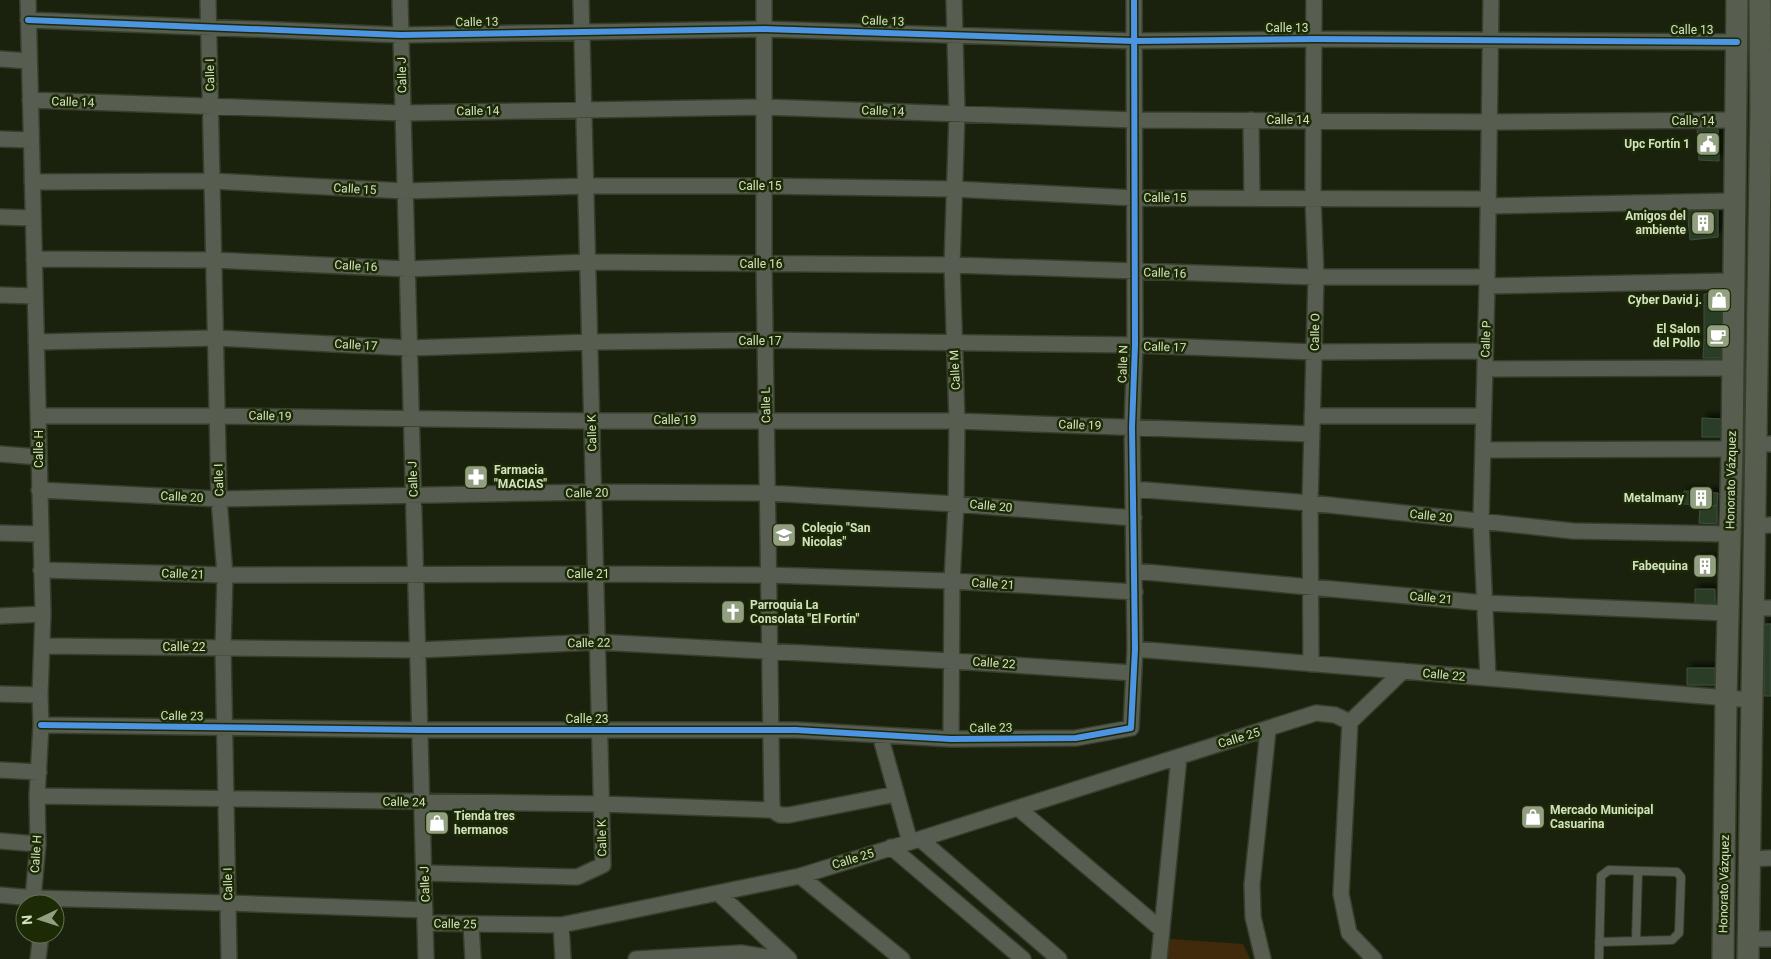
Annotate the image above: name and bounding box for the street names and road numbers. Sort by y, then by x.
street label: Calle 13 [861,13,905,29]
street label: Calle 13 [455,15,499,29]
street label: Calle 13 [1265,21,1309,35]
street label: Calle 13 [1670,23,1714,37]
street label: Calle J [395,57,409,93]
street label: Calle I [203,58,217,92]
street label: Calle 14 [51,94,95,110]
street label: Calle 14 [861,103,905,119]
street label: Calle 14 [456,104,500,118]
street label: Calle 14 [1266,113,1310,127]
street label: Calle 14 [1671,114,1715,128]
street label: Calle 15 [738,179,782,193]
street label: Calle 15 [333,181,377,197]
street label: Calle 15 [1143,191,1187,205]
street label: Calle 16 [739,257,783,271]
street label: Calle 16 [334,258,378,274]
street label: Calle 16 [1143,265,1187,281]
street label: Calle O [1308,313,1322,351]
street label: Calle P [1478,320,1494,358]
street label: Calle 17 [738,334,782,348]
street label: Calle 17 [334,337,378,353]
street label: Calle 17 [1143,339,1187,355]
street label: Calle N [1115,345,1131,383]
street label: Calle M [947,350,963,390]
street label: Calle L [759,386,773,423]
street label: Calle 19 [248,409,292,423]
street label: Calle 19 [653,413,697,427]
street label: Calle K [585,414,599,452]
street label: Calle 19 [1058,417,1102,433]
street label: Calle H [32,430,46,468]
street label: Honorato Vázquez [1723,431,1739,529]
street label: Calle J [405,461,421,497]
street label: Calle I [211,463,227,497]
street label: Calle 20 [565,486,609,500]
street label: Calle 20 [160,489,204,505]
street label: Calle 20 [969,497,1013,515]
street label: Calle 20 [1409,507,1453,525]
street label: Calle 21 [161,566,205,582]
street label: Calle 21 [566,567,610,581]
street label: Calle 21 [971,576,1015,592]
street label: Calle 21 [1409,589,1453,607]
street label: Calle 22 [567,636,611,650]
street label: Calle 22 [162,640,206,654]
street label: Calle 22 [972,655,1016,672]
street label: Calle 22 [1422,666,1466,684]
street label: Calle 23 [160,709,204,723]
street label: Calle 23 [565,712,609,726]
street label: Calle 23 [969,721,1013,735]
street label: Calle 25 [1216,725,1262,751]
street label: Calle 24 [382,795,426,809]
street label: Calle K [595,819,609,857]
street label: Calle H [28,835,44,873]
street label: Honorato Vázquez [1716,835,1732,933]
street label: Calle 25 [830,846,876,872]
street label: Calle J [417,866,433,902]
street label: Calle I [221,867,235,901]
street label: Calle 25 [433,917,477,931]

